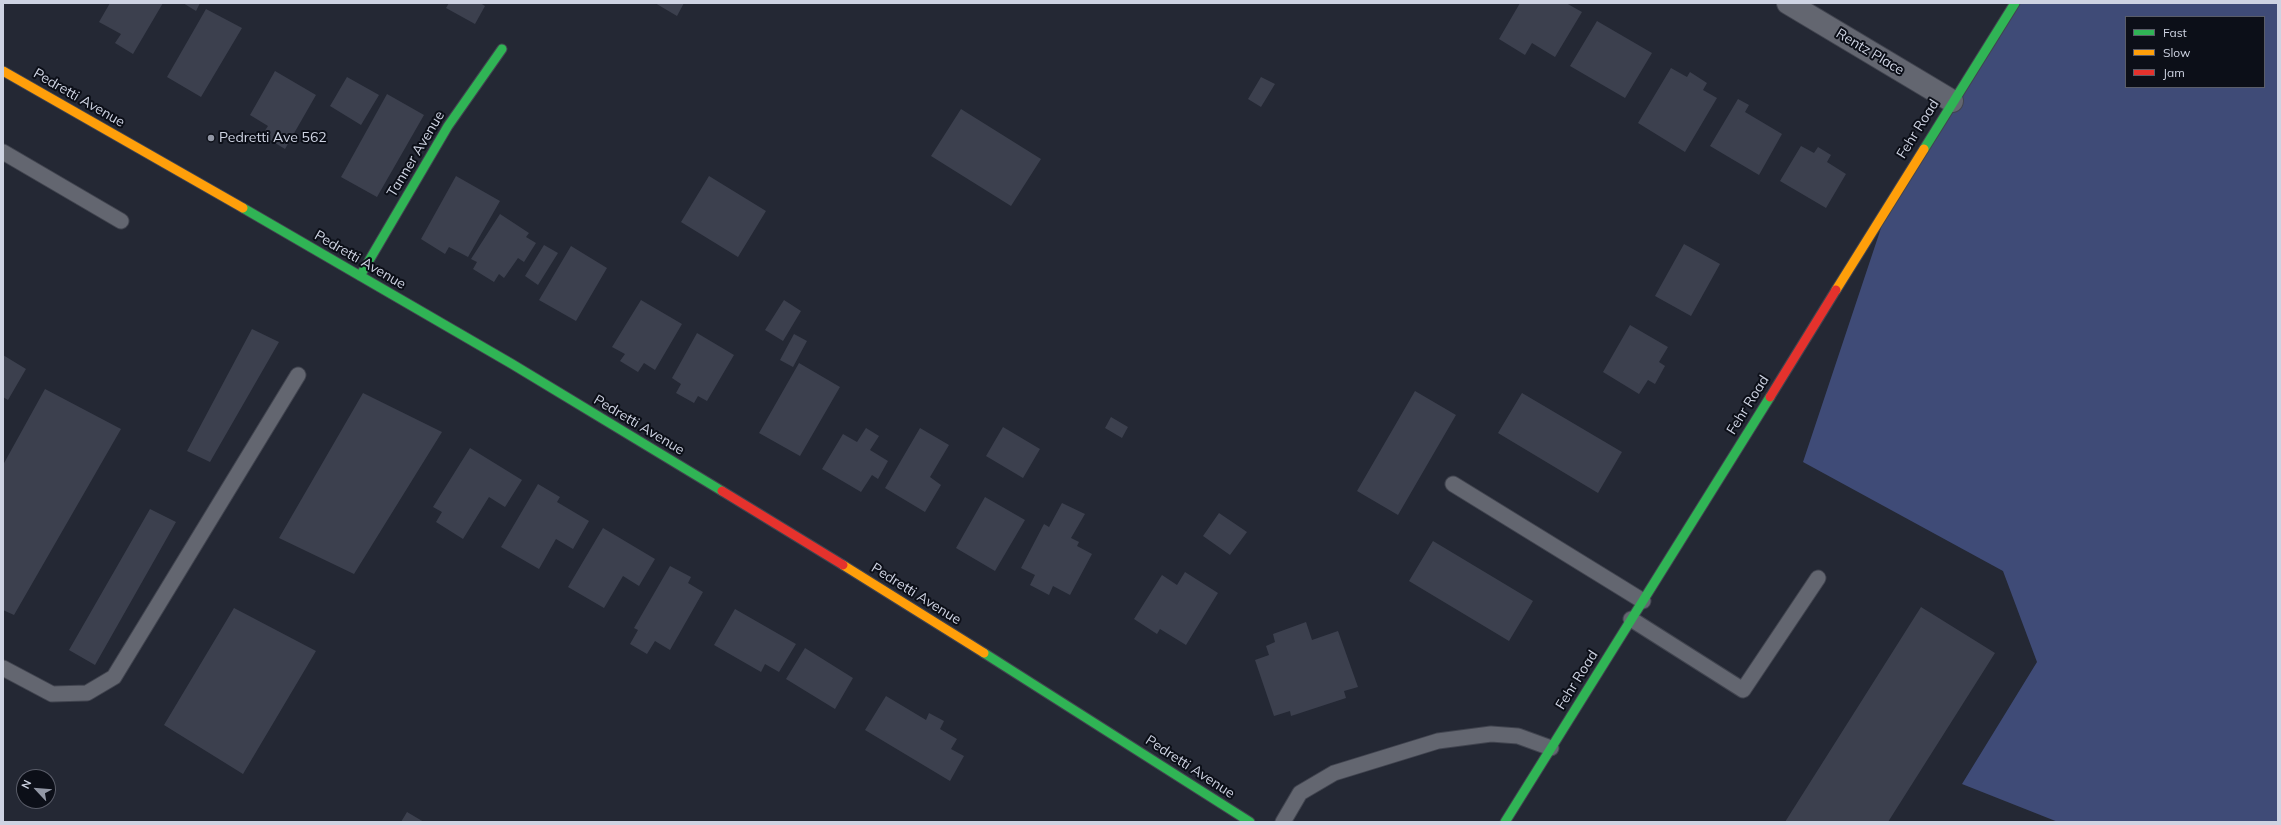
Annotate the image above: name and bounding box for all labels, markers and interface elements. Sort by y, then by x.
legend [2125,16,2265,88]
street label: Rentz Place [1833,25,1907,79]
text: Fast [2163,25,2187,40]
text: Slow [2163,45,2191,60]
street label: Pedretti Avenue [30,65,128,131]
text: Jam [2163,65,2185,80]
street label: Fehr Road [1893,96,1943,162]
street label: Tanner Avenue [384,108,448,200]
place label: Pedretti Ave 562 [219,130,327,146]
marker: Pedretti Ave 562 [206,133,216,143]
street label: Pedretti Avenue [311,227,409,293]
street label: Fehr Road [1723,372,1773,438]
street label: Pedretti Avenue [591,391,687,459]
street label: Pedretti Avenue [868,560,964,628]
street label: Fehr Road [1552,647,1602,713]
street label: Pedretti Avenue [1142,732,1238,802]
north arrow [16,769,56,809]
text: N [18,777,34,791]

